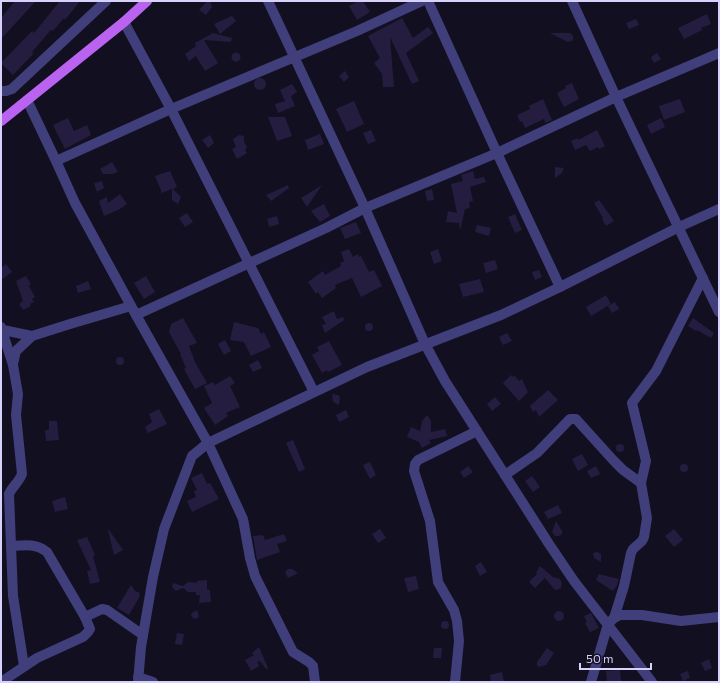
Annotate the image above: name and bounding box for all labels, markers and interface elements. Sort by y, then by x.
scale bar [580,645,651,671]
text: 50 m [586,651,614,665]

